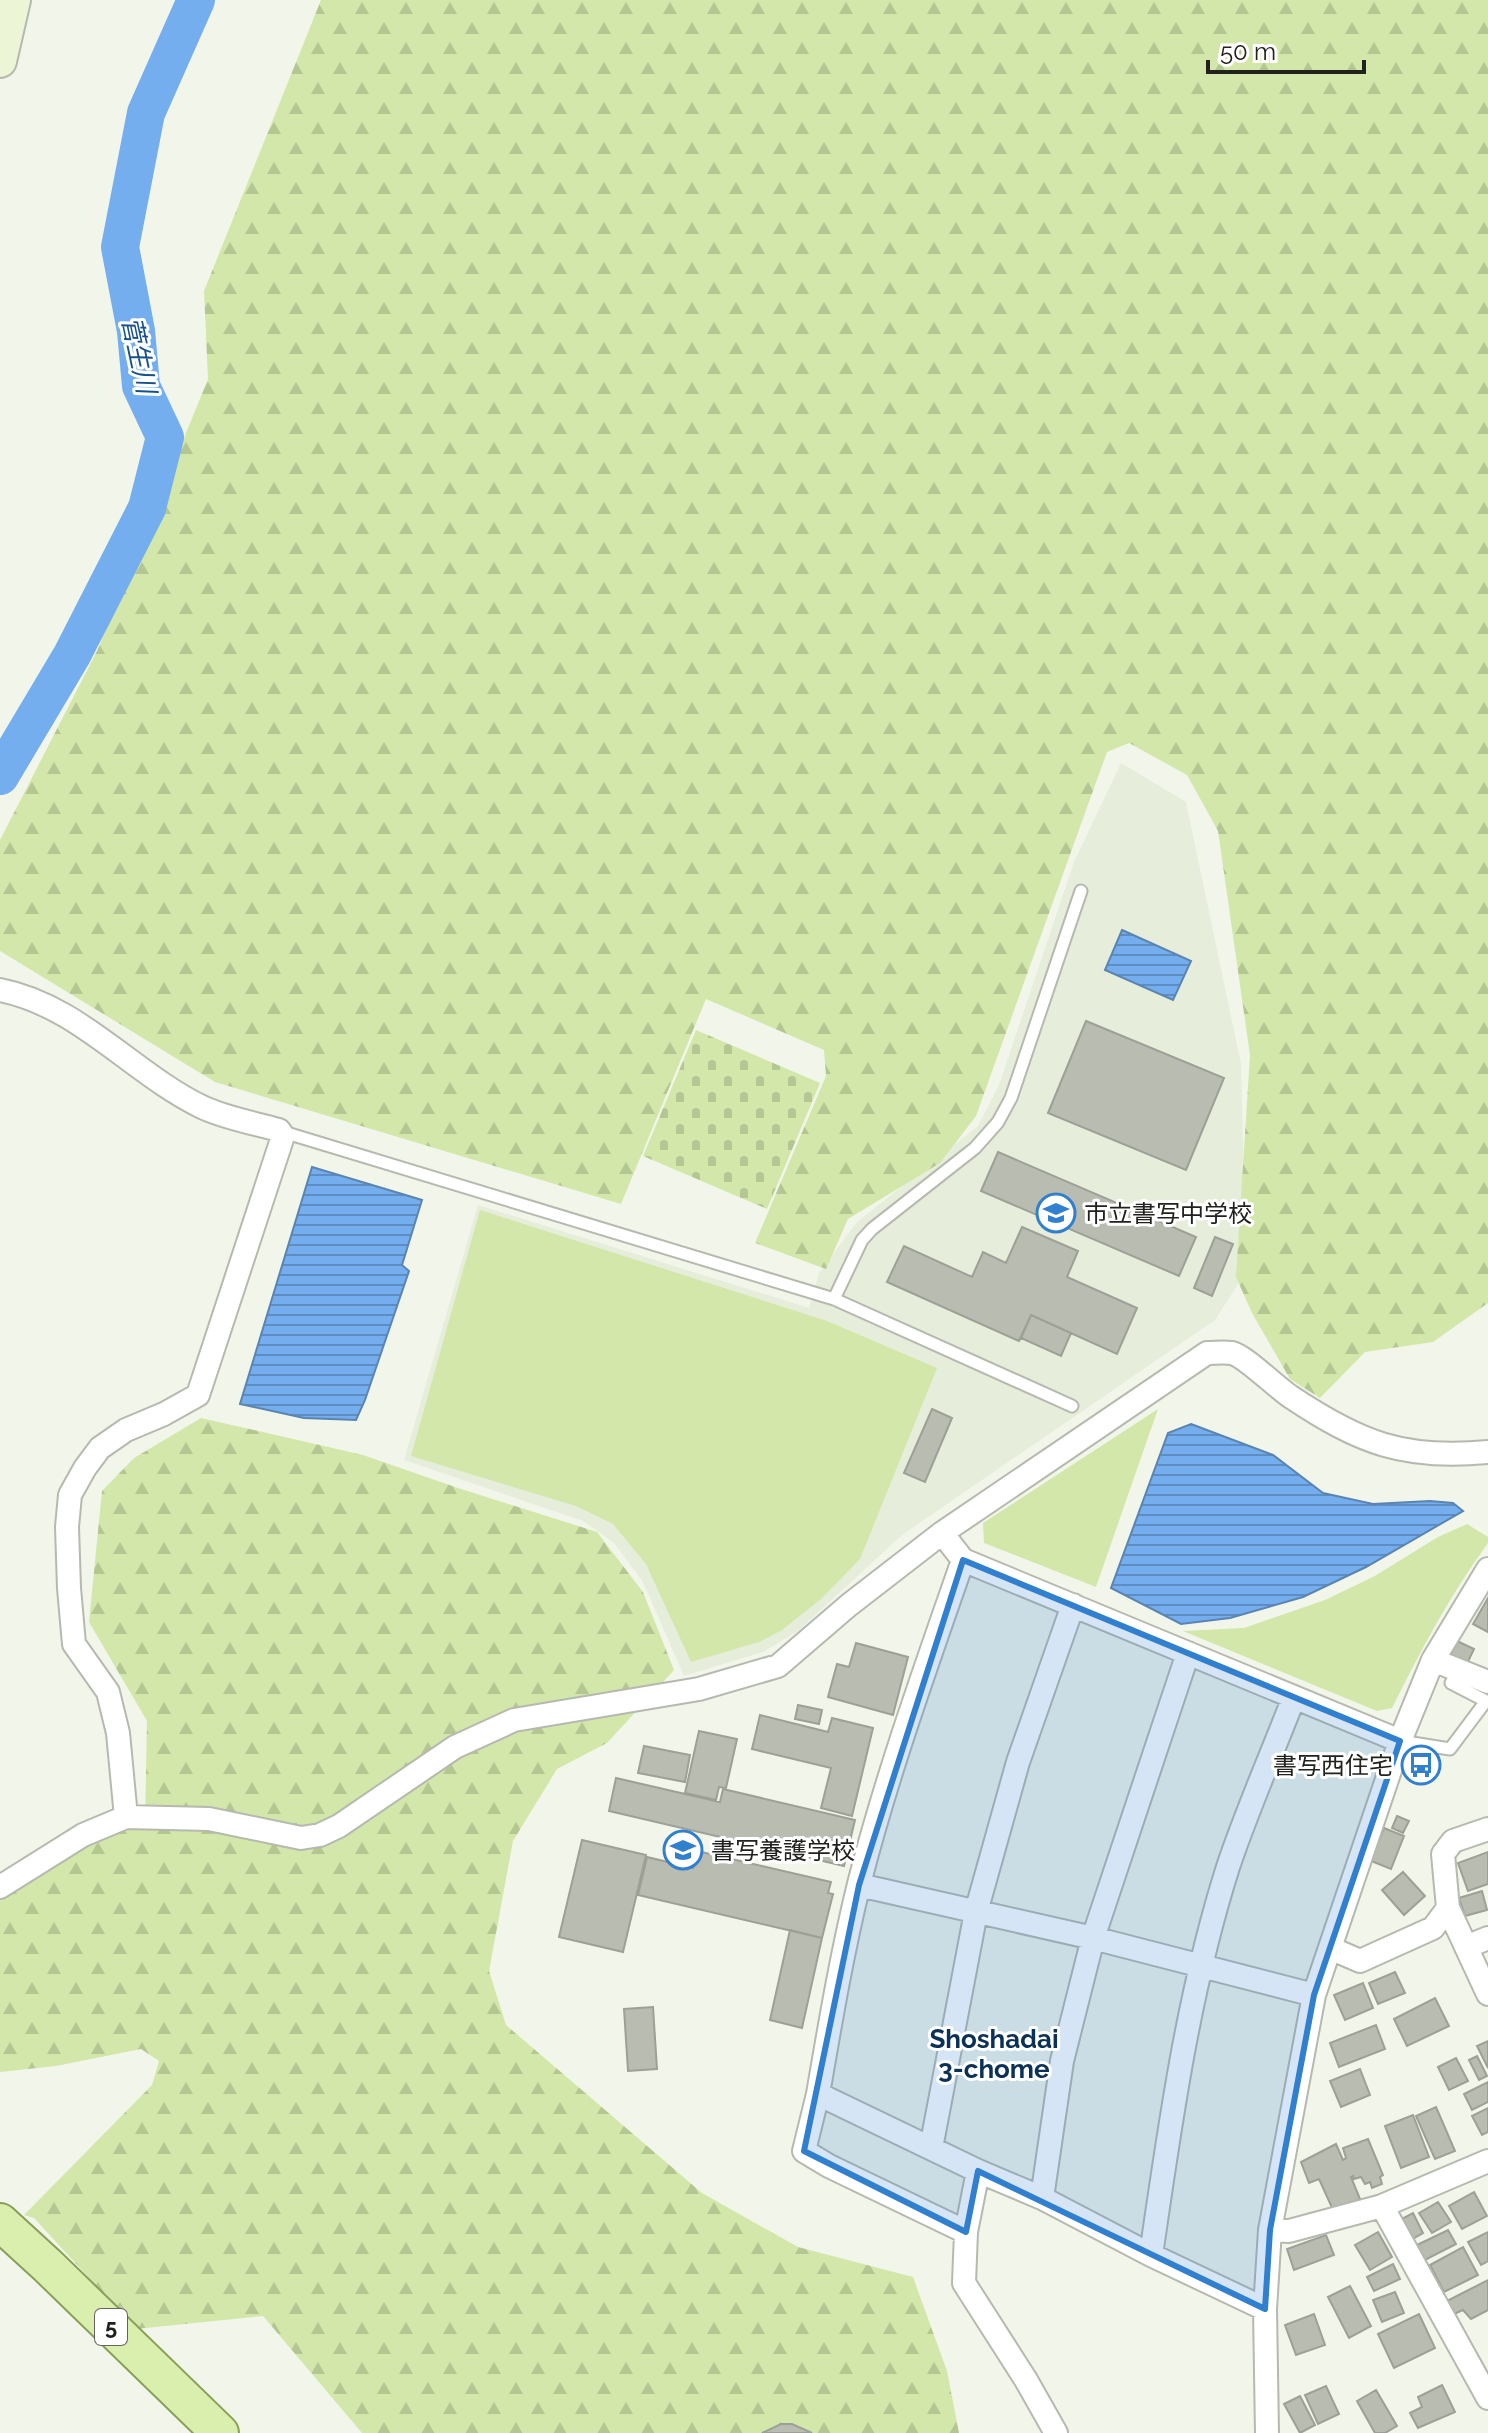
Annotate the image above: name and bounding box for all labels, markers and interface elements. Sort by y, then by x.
scale bar [1208,24,1364,74]
text: 50 m [1220,37,1276,66]
water label: 菅生川 [116,314,162,399]
school or university icon: 市立書写中学校 [1035,1192,1077,1234]
place label: 市立書写中学校 [1084,1199,1252,1228]
bus stop icon: 書写西住宅 [1400,1744,1442,1786]
place label: 書写西住宅 [1273,1751,1393,1780]
school or university icon: 書写養護学校 [662,1829,704,1871]
place label: 書写養護学校 [711,1836,855,1865]
district label: Shoshadai 3-chome [929,2024,1059,2084]
road number: 5 [95,2309,127,2345]

